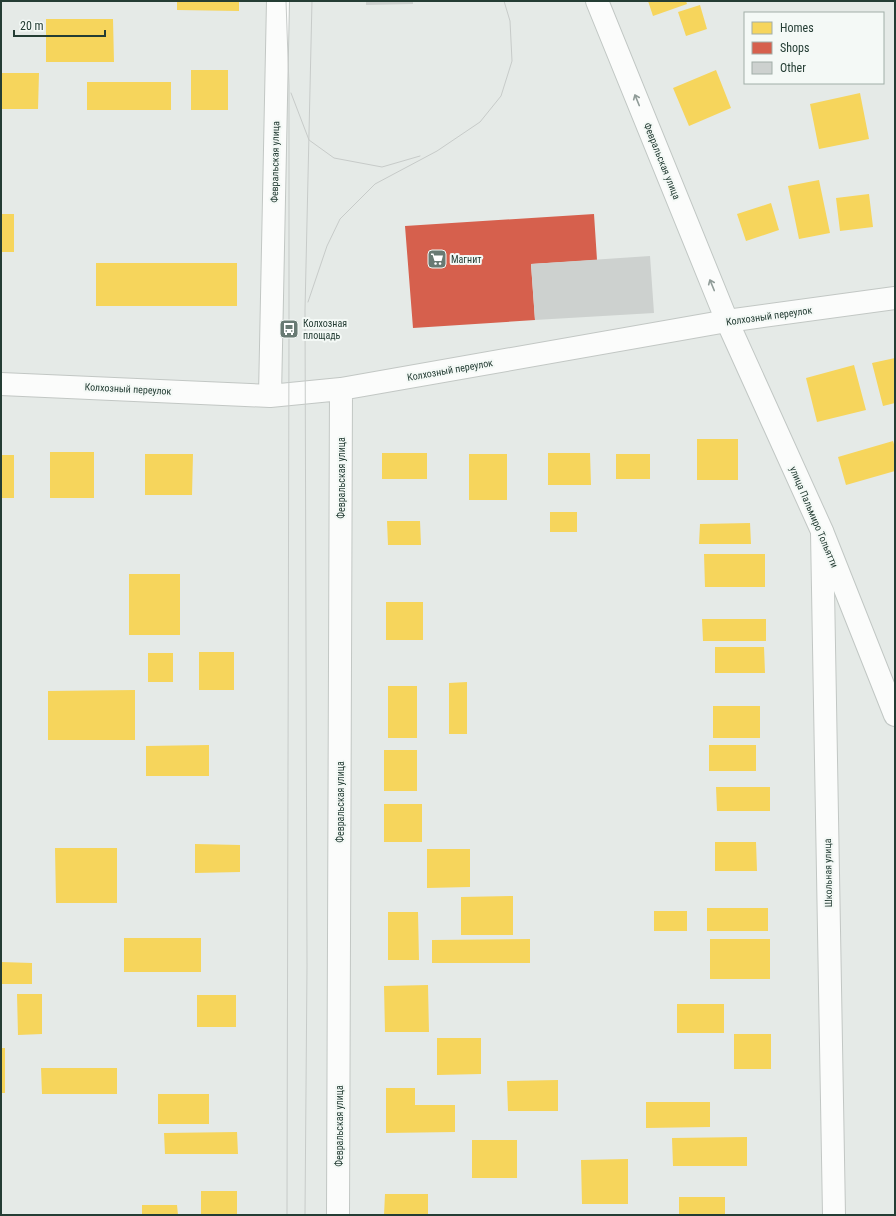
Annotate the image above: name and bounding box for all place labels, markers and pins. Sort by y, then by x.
supermarket icon: Магнит [426,248,448,270]
place label: Магнит [451,254,482,265]
bus stop icon: Колхозная площадь [278,318,300,340]
place label: Колхозная площадь [303,318,347,341]

